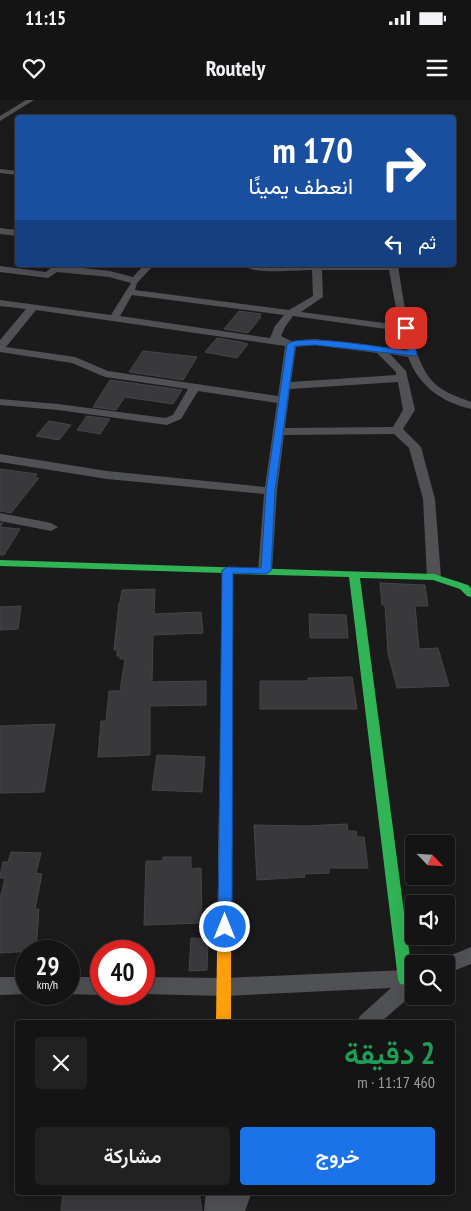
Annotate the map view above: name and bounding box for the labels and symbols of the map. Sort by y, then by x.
pin [385,307,427,349]
north arrow [405,835,455,885]
position arrow [198,900,250,952]
speed limit sign: 40 [90,940,155,1005]

